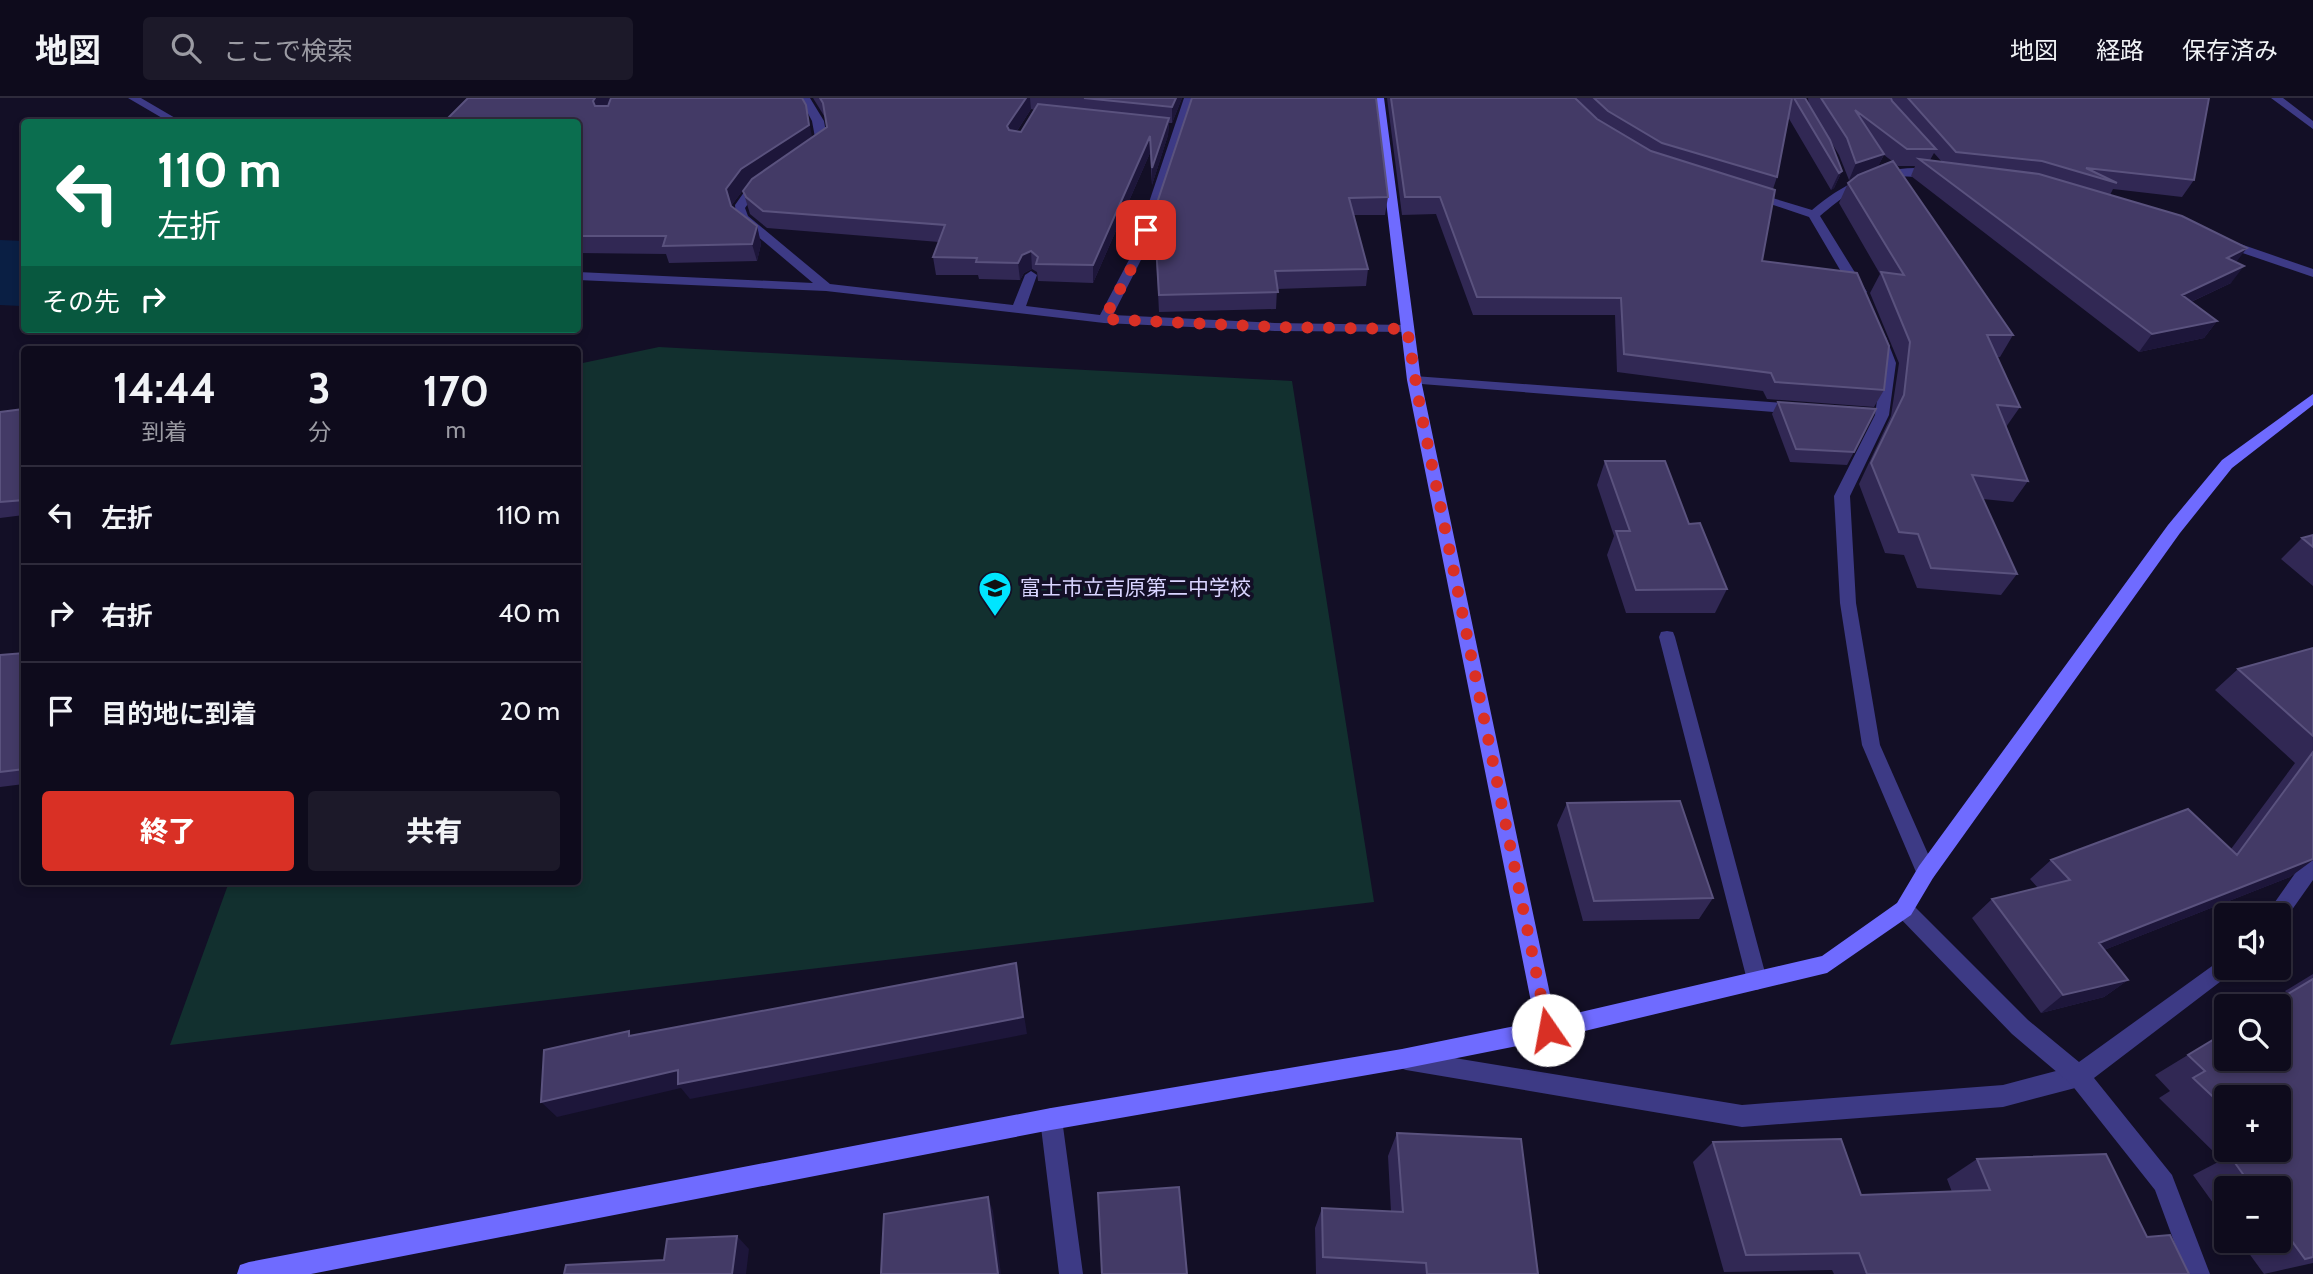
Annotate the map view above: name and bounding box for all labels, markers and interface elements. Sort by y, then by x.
search box [143,17,633,80]
icon: search [167,29,205,67]
text: 地図 [35,30,101,70]
text: ここで検索 [223,35,353,67]
text: 地図 [2010,36,2058,65]
text: 経路 [2096,36,2144,65]
text: 保存済み [2182,36,2278,65]
text: 110 m [157,140,281,199]
icon: left [42,147,133,238]
pin [1116,200,1176,260]
text: 左折 [157,206,221,245]
icon: arrive [1127,211,1165,249]
icon: right [134,280,172,318]
text: その先 [42,286,120,318]
text: 14:44 [113,362,216,414]
text: 3 [308,362,331,414]
text: 170 [423,365,489,417]
text: m [446,416,466,444]
text: 到着 [141,418,187,446]
text: 分 [308,418,331,446]
icon: left [42,496,80,534]
text: 110 m [496,499,560,531]
text: 左折 [101,502,153,534]
school or university icon: 富士市立吉原第二中学校 [976,569,1014,618]
place label: 富士市立吉原第二中学校 [1020,575,1251,600]
icon: right [42,594,80,632]
text: 40 m [498,597,560,629]
text: 右折 [101,600,153,632]
icon: arrive [42,692,80,730]
text: 20 m [500,695,560,727]
text: 目的地に到着 [101,698,257,730]
button: 終了 [42,791,294,871]
button: 共有 [308,791,560,871]
map controls [2214,903,2291,1253]
button: sound [2214,903,2291,980]
position arrow [1511,993,1585,1067]
button: search [2214,994,2291,1071]
button: + [2214,1085,2291,1162]
button: − [2214,1176,2291,1253]

